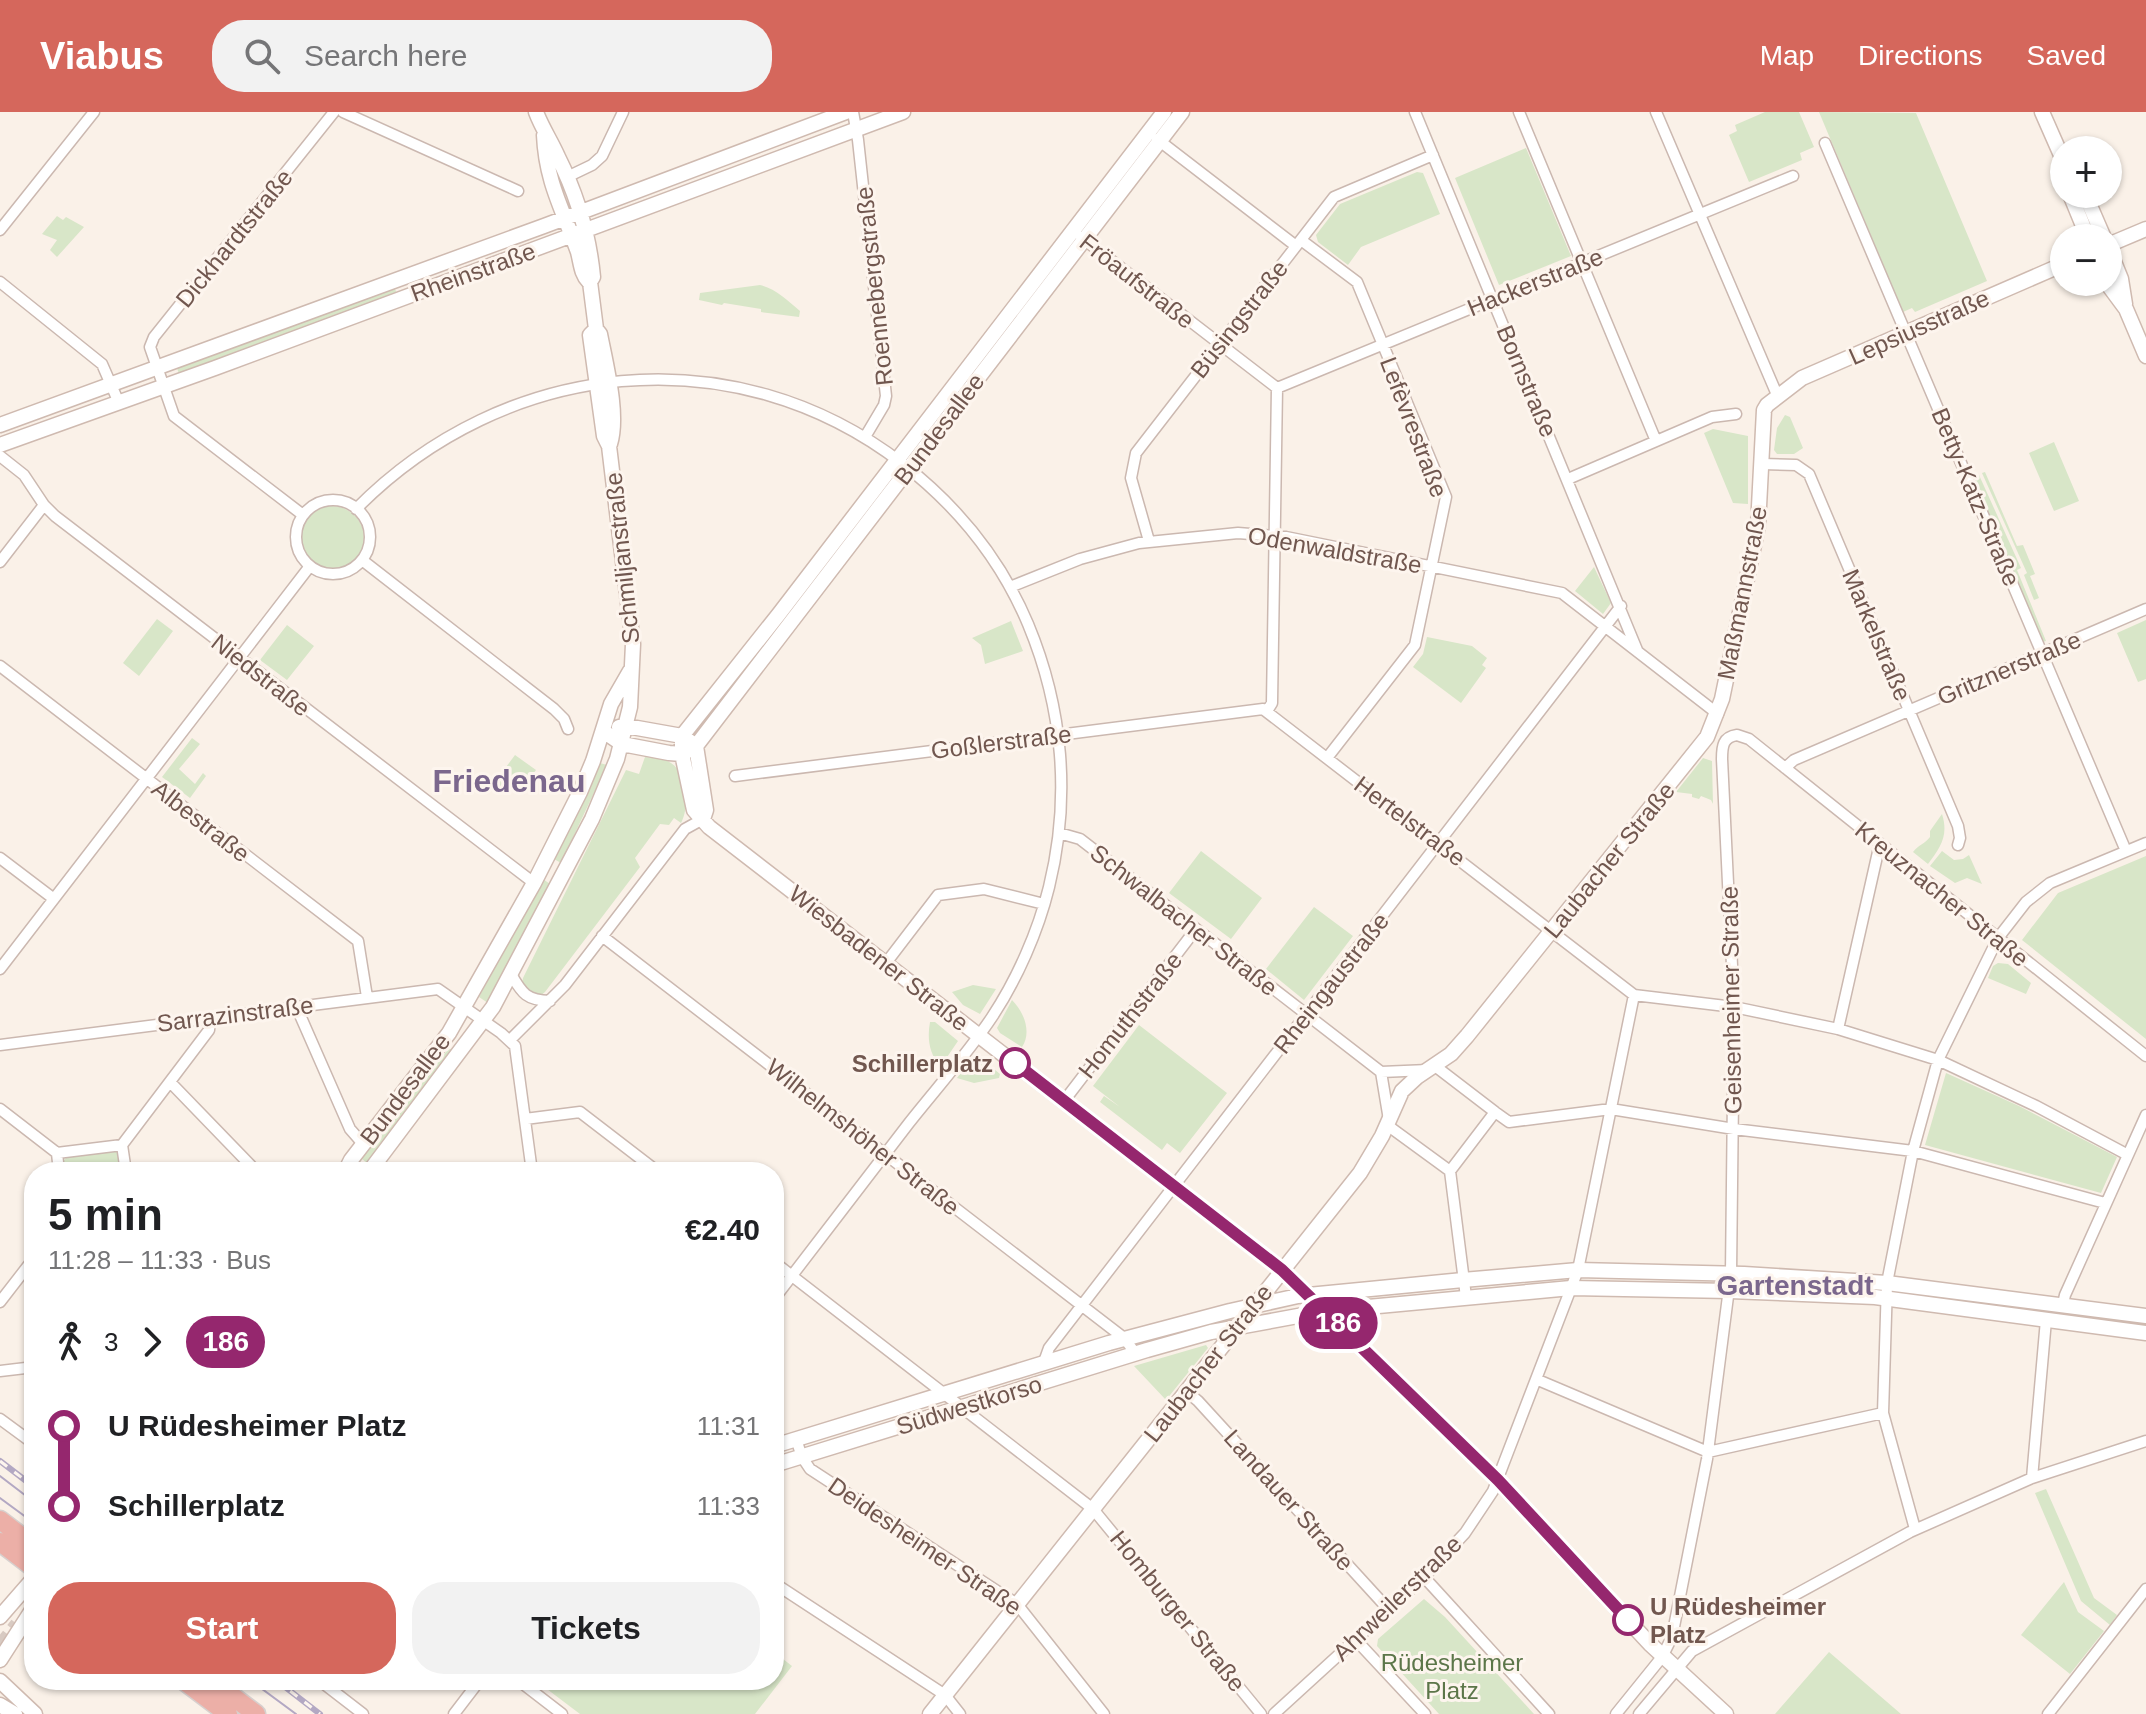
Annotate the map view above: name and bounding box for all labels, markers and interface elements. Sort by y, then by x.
search box [212,20,772,92]
icon: search [240,34,284,78]
text: Viabus [40,35,164,77]
text: Search here [304,39,467,72]
text: Map [1760,40,1814,71]
text: Directions [1858,40,1983,71]
text: Saved [2027,40,2106,71]
map controls [2050,136,2122,296]
button: + [2050,136,2122,208]
street label: Dickhardtstraße [170,164,298,312]
street label: Roennebergstraße [850,185,898,387]
button: − [2050,224,2122,296]
street label: Fröaufstraße [1075,228,1199,334]
street label: Rheinstraße [407,237,539,307]
street label: Hackerstraße [1463,243,1607,321]
street label: Büsingstraße [1185,255,1293,383]
street label: Lepsiusstraße [1845,284,1993,370]
street label: Bornstraße [1491,321,1563,441]
street label: Lefèvrestraße [1375,353,1453,501]
street label: Bundesallee [888,368,990,490]
street label: Betty-Katz-Straße [1926,404,2026,590]
street label: Schmiljanstraße [600,471,644,645]
street label: Maßmannstraße [1712,504,1772,682]
street label: Odenwaldstraße [1246,521,1424,579]
street label: Markelstraße [1837,565,1917,705]
street label: Gritznerstraße [1933,626,2085,710]
street label: Niedstraße [206,628,316,722]
street label: Goßlerstraße [929,720,1073,764]
district label: Friedenau [433,763,585,799]
street label: Hertelstraße [1349,770,1471,872]
street label: Albestraße [147,775,255,867]
street label: Laubacher Straße [1538,777,1680,943]
street label: Kreuznacher Straße [1850,816,2034,972]
street label: Schwalbacher Straße [1085,839,1283,1001]
street label: Wiesbadener Straße [784,880,974,1036]
street label: Geisenheimer Straße [1716,886,1746,1114]
street label: Rheingaustraße [1268,907,1394,1059]
street label: Homuthstraße [1073,947,1187,1083]
street label: Sarrazinstraße [155,991,315,1037]
street label: Bundesallee [354,1028,456,1150]
marker: Schillerplatz [1000,1048,1030,1078]
place label: Schillerplatz [852,1050,993,1077]
street label: Wilhelmshöher Straße [761,1053,965,1221]
text: 5 min [48,1190,163,1239]
text: €2.40 [685,1213,760,1246]
text: 11:28 – 11:33 · Bus [48,1245,271,1275]
district label: Gartenstadt [1716,1270,1874,1301]
street label: Laubacher Straße [1138,1279,1278,1447]
line badge: 186 [1292,1297,1384,1349]
text: 186 [1315,1307,1361,1338]
icon: walk [48,1320,92,1364]
icon: forward [130,1320,174,1364]
text: 186 [202,1326,249,1357]
text: 3 [104,1327,118,1357]
street label: Südwestkorso [893,1370,1045,1440]
text: U Rüdesheimer Platz [108,1409,406,1442]
text: 11:31 [697,1411,760,1441]
street label: Landauer Straße [1219,1424,1359,1576]
street label: Deidesheimer Straße [823,1471,1027,1621]
text: Schillerplatz [108,1489,285,1522]
text: 11:33 [697,1491,760,1521]
street label: Homburger Straße [1105,1525,1251,1697]
street label: Ahrweilerstraße [1327,1530,1467,1666]
button: Start [48,1582,396,1674]
button: Tickets [412,1582,760,1674]
place label: U Rüdesheimer Platz [1650,1593,1826,1648]
marker: U Rüdesheimer Platz [1613,1605,1643,1635]
park label: Rüdesheimer Platz [1381,1649,1523,1704]

